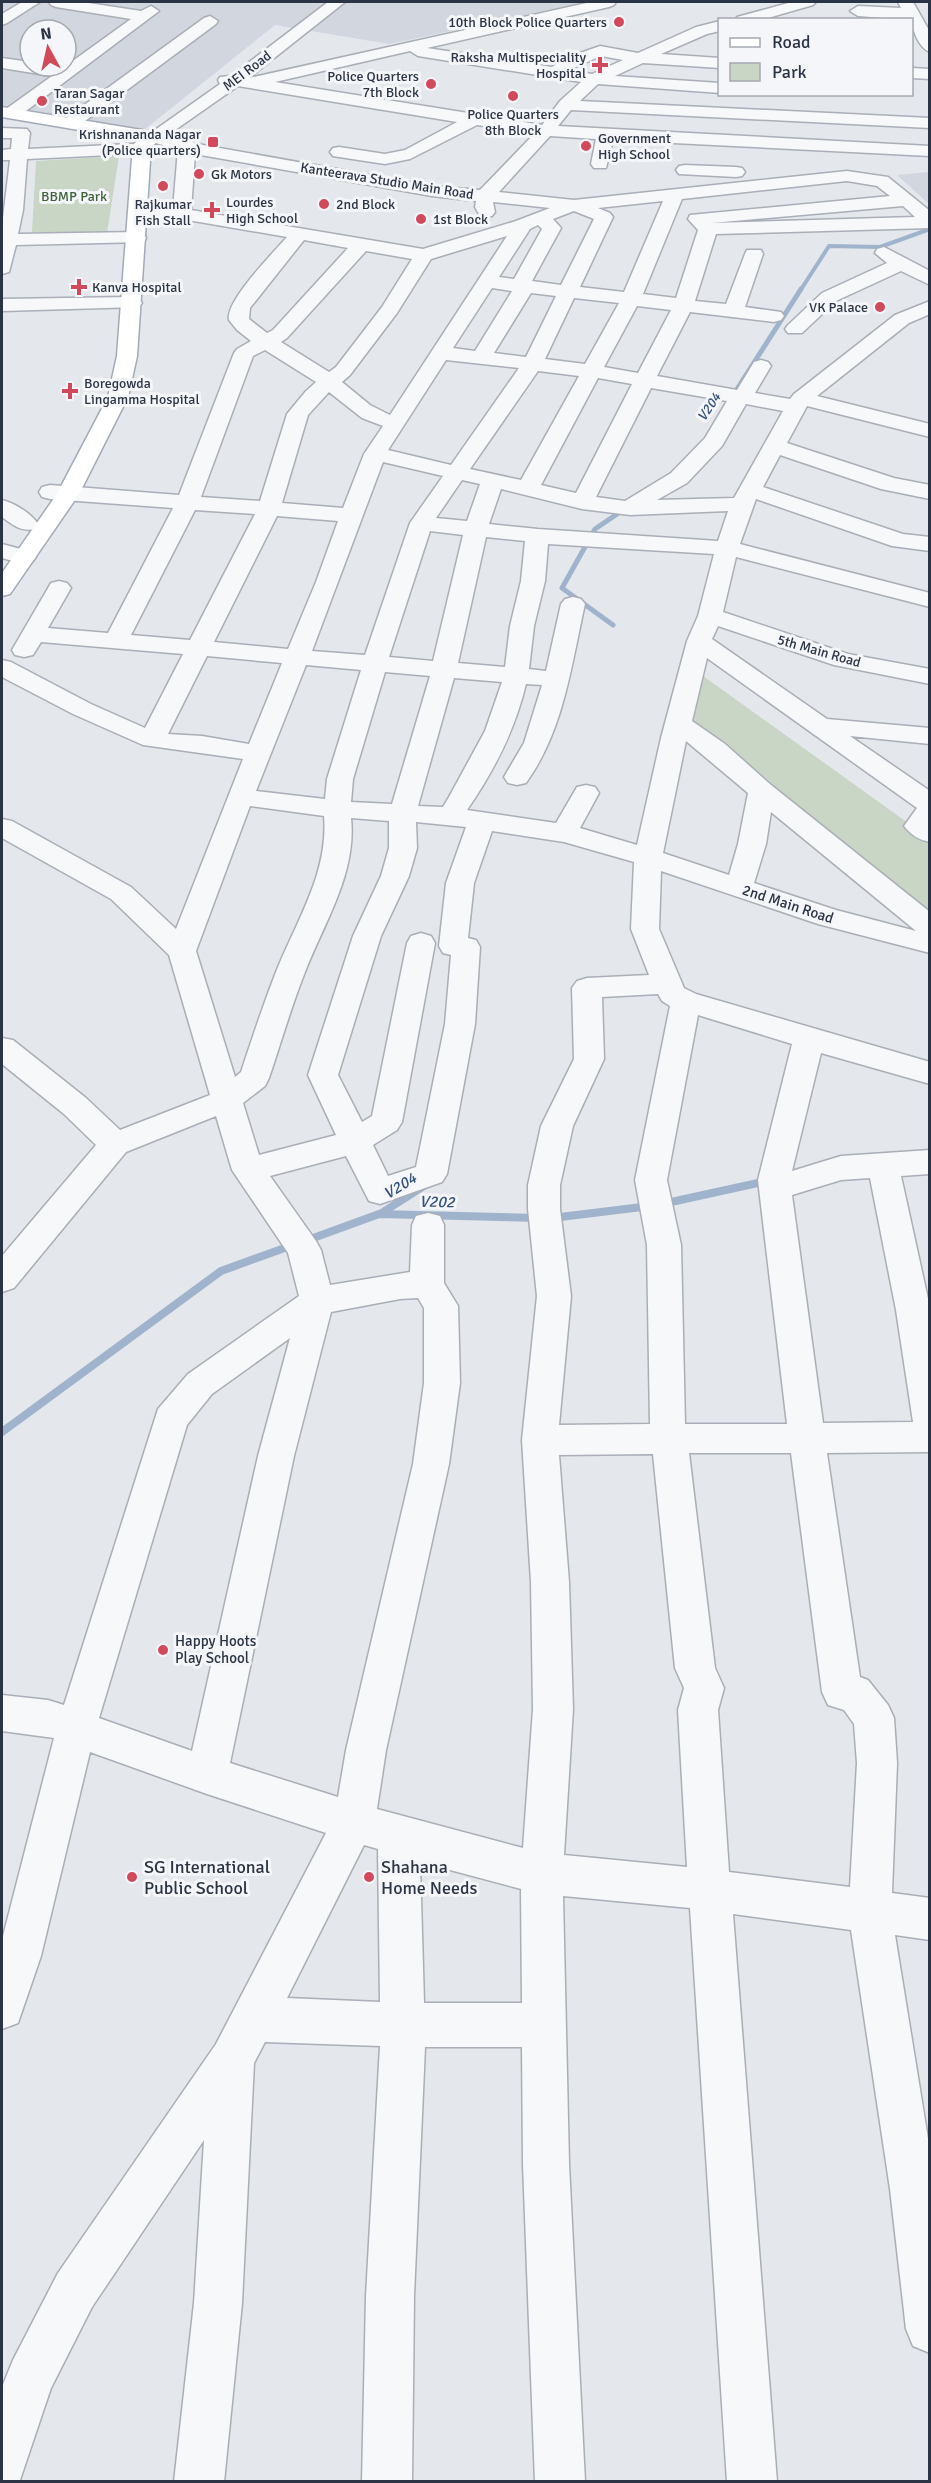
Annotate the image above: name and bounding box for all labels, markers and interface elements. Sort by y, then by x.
place label: 10th Block Police Quarters [448,14,607,31]
marker: 10th Block Police Quarters [612,15,626,29]
north arrow [18,18,78,78]
legend [718,18,913,96]
text: N [39,23,53,45]
text: Road [772,31,811,53]
street label: MEI Road [219,47,275,95]
place label: Raksha Multispeciality Hospital [451,49,586,82]
marker: Raksha Multispeciality Hospital [591,56,609,74]
text: Park [772,61,807,83]
place label: Police Quarters 7th Block [327,68,419,101]
marker: Police Quarters 7th Block [424,77,438,91]
place label: Taran Sagar Restaurant [54,85,125,118]
marker: Police Quarters 8th Block [506,89,520,103]
marker: Taran Sagar Restaurant [35,94,49,108]
place label: Police Quarters 8th Block [467,106,559,139]
place label: Krishnananda Nagar (Police quarters) [79,126,202,159]
place label: Government High School [598,130,671,163]
marker: Krishnananda Nagar (Police quarters) [206,135,220,149]
marker: Government High School [579,139,593,153]
street label: Kanteerava Studio Main Road [299,159,475,203]
place label: Gk Motors [211,166,272,183]
marker: Gk Motors [192,167,206,181]
marker: Rajkumar Fish Stall [156,179,170,193]
park label: BBMP Park [41,188,107,205]
place label: Lourdes High School [226,194,298,227]
place label: Rajkumar Fish Stall [134,196,192,229]
place label: 2nd Block [336,196,395,213]
marker: 2nd Block [317,197,331,211]
marker: Lourdes High School [203,201,221,219]
place label: 1st Block [433,211,488,228]
marker: 1st Block [414,212,428,226]
marker: Kanva Hospital [70,278,88,296]
place label: Kanva Hospital [92,279,182,296]
place label: VK Palace [809,299,868,316]
marker: VK Palace [873,300,887,314]
place label: Boregowda Lingamma Hospital [84,375,200,408]
marker: Boregowda Lingamma Hospital [61,382,79,400]
water label: V204 [694,389,725,425]
street label: 5th Main Road [775,631,863,671]
street label: 2nd Main Road [740,881,836,927]
water label: V204 [380,1168,420,1204]
water label: V202 [419,1192,456,1212]
place label: Happy Hoots Play School [175,1632,257,1667]
marker: Happy Hoots Play School [156,1643,170,1657]
place label: SG International Public School [144,1856,270,1899]
place label: Shahana Home Needs [381,1856,478,1899]
marker: SG International Public School [125,1870,139,1884]
marker: Shahana Home Needs [362,1870,376,1884]

